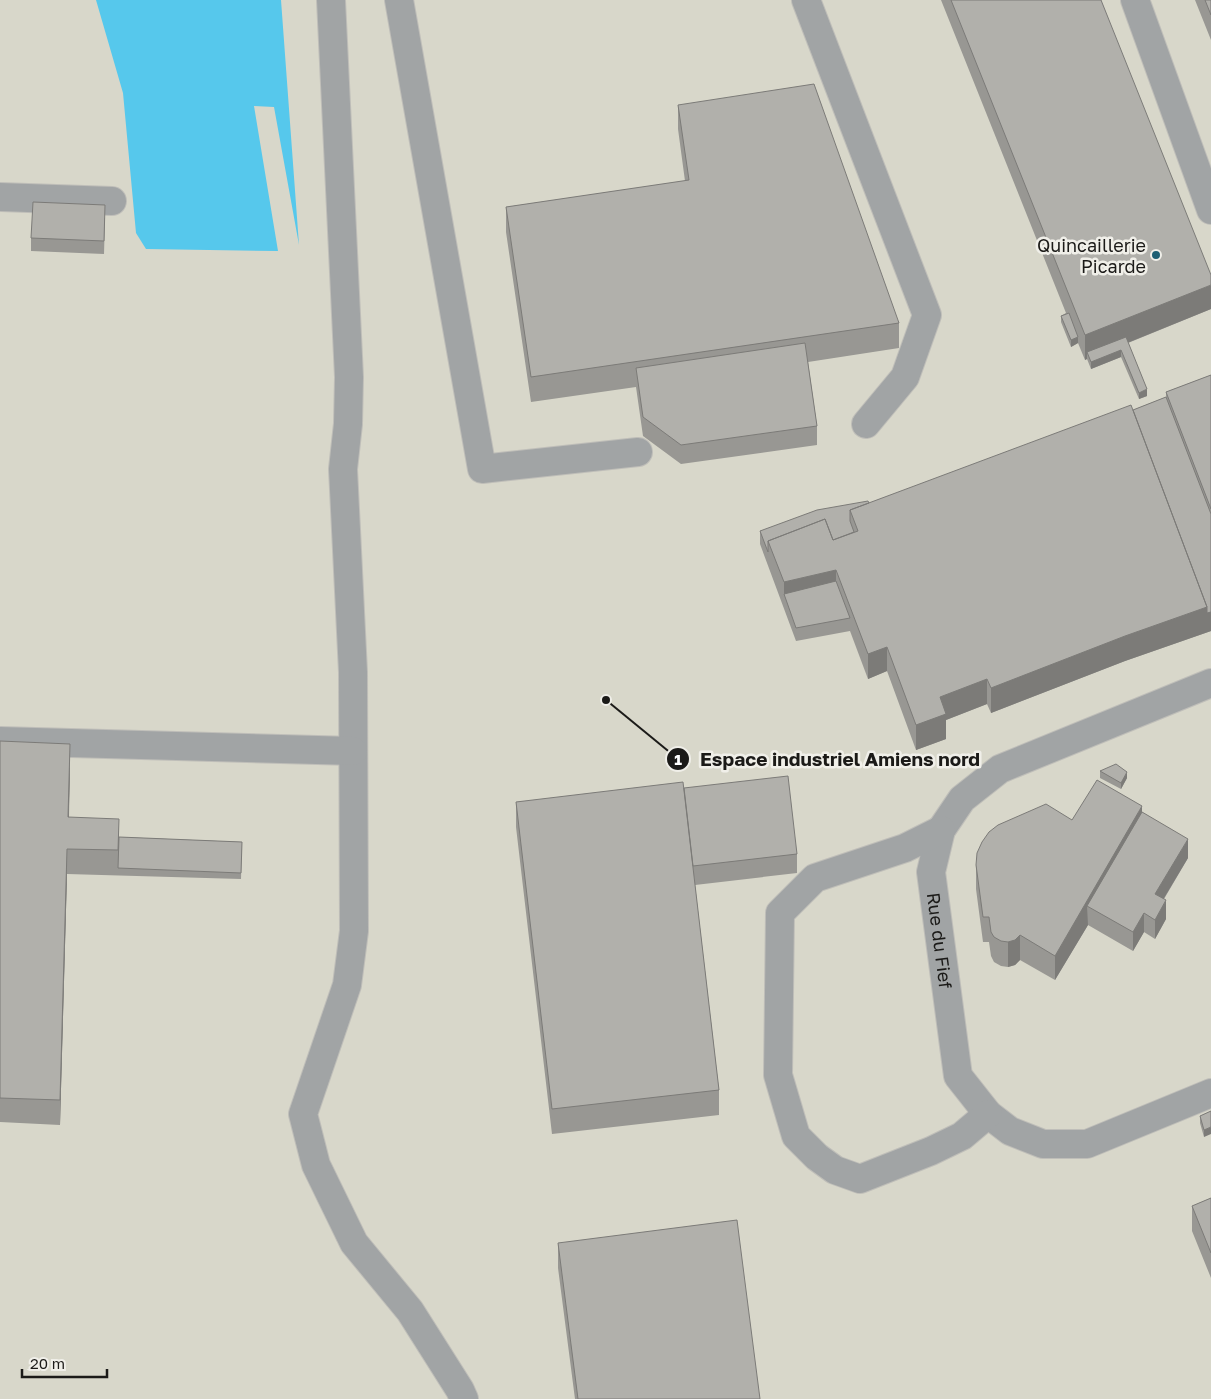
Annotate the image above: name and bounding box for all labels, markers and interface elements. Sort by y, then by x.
place label: Quincaillerie Picarde [1037,234,1146,277]
marker: Quincaillerie Picarde [1150,249,1162,261]
callout: Espace industriel Amiens nord [665,742,990,776]
text: Espace industriel Amiens nord [700,747,980,770]
text: 1 [674,750,682,768]
street label: Rue du Fief [923,891,957,990]
scale bar [22,1346,108,1378]
text: 20 m [30,1354,65,1372]

